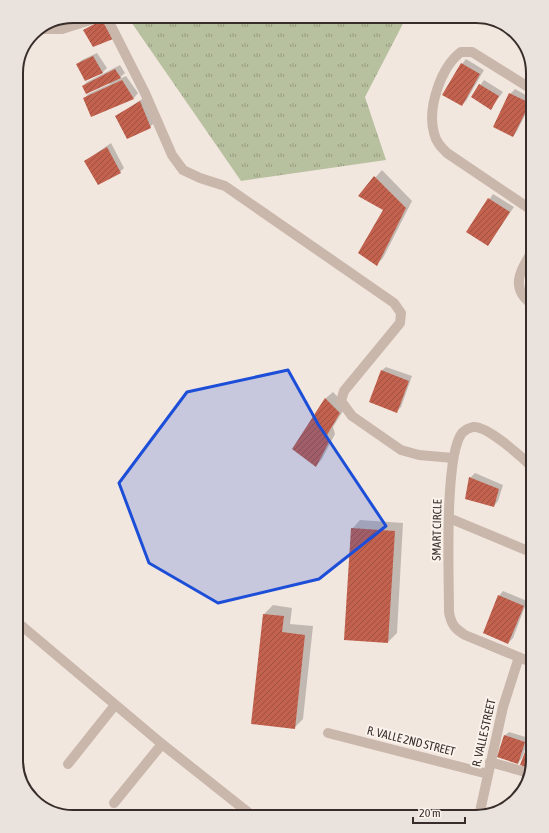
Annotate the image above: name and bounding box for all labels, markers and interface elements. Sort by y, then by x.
street label: SMART CIRCLE [429,499,445,561]
street label: R. VALLE STREET [469,697,499,768]
street label: R. VALLE 2ND STREET [366,723,457,759]
scale bar [413,799,465,825]
text: 20 m [419,806,441,820]

